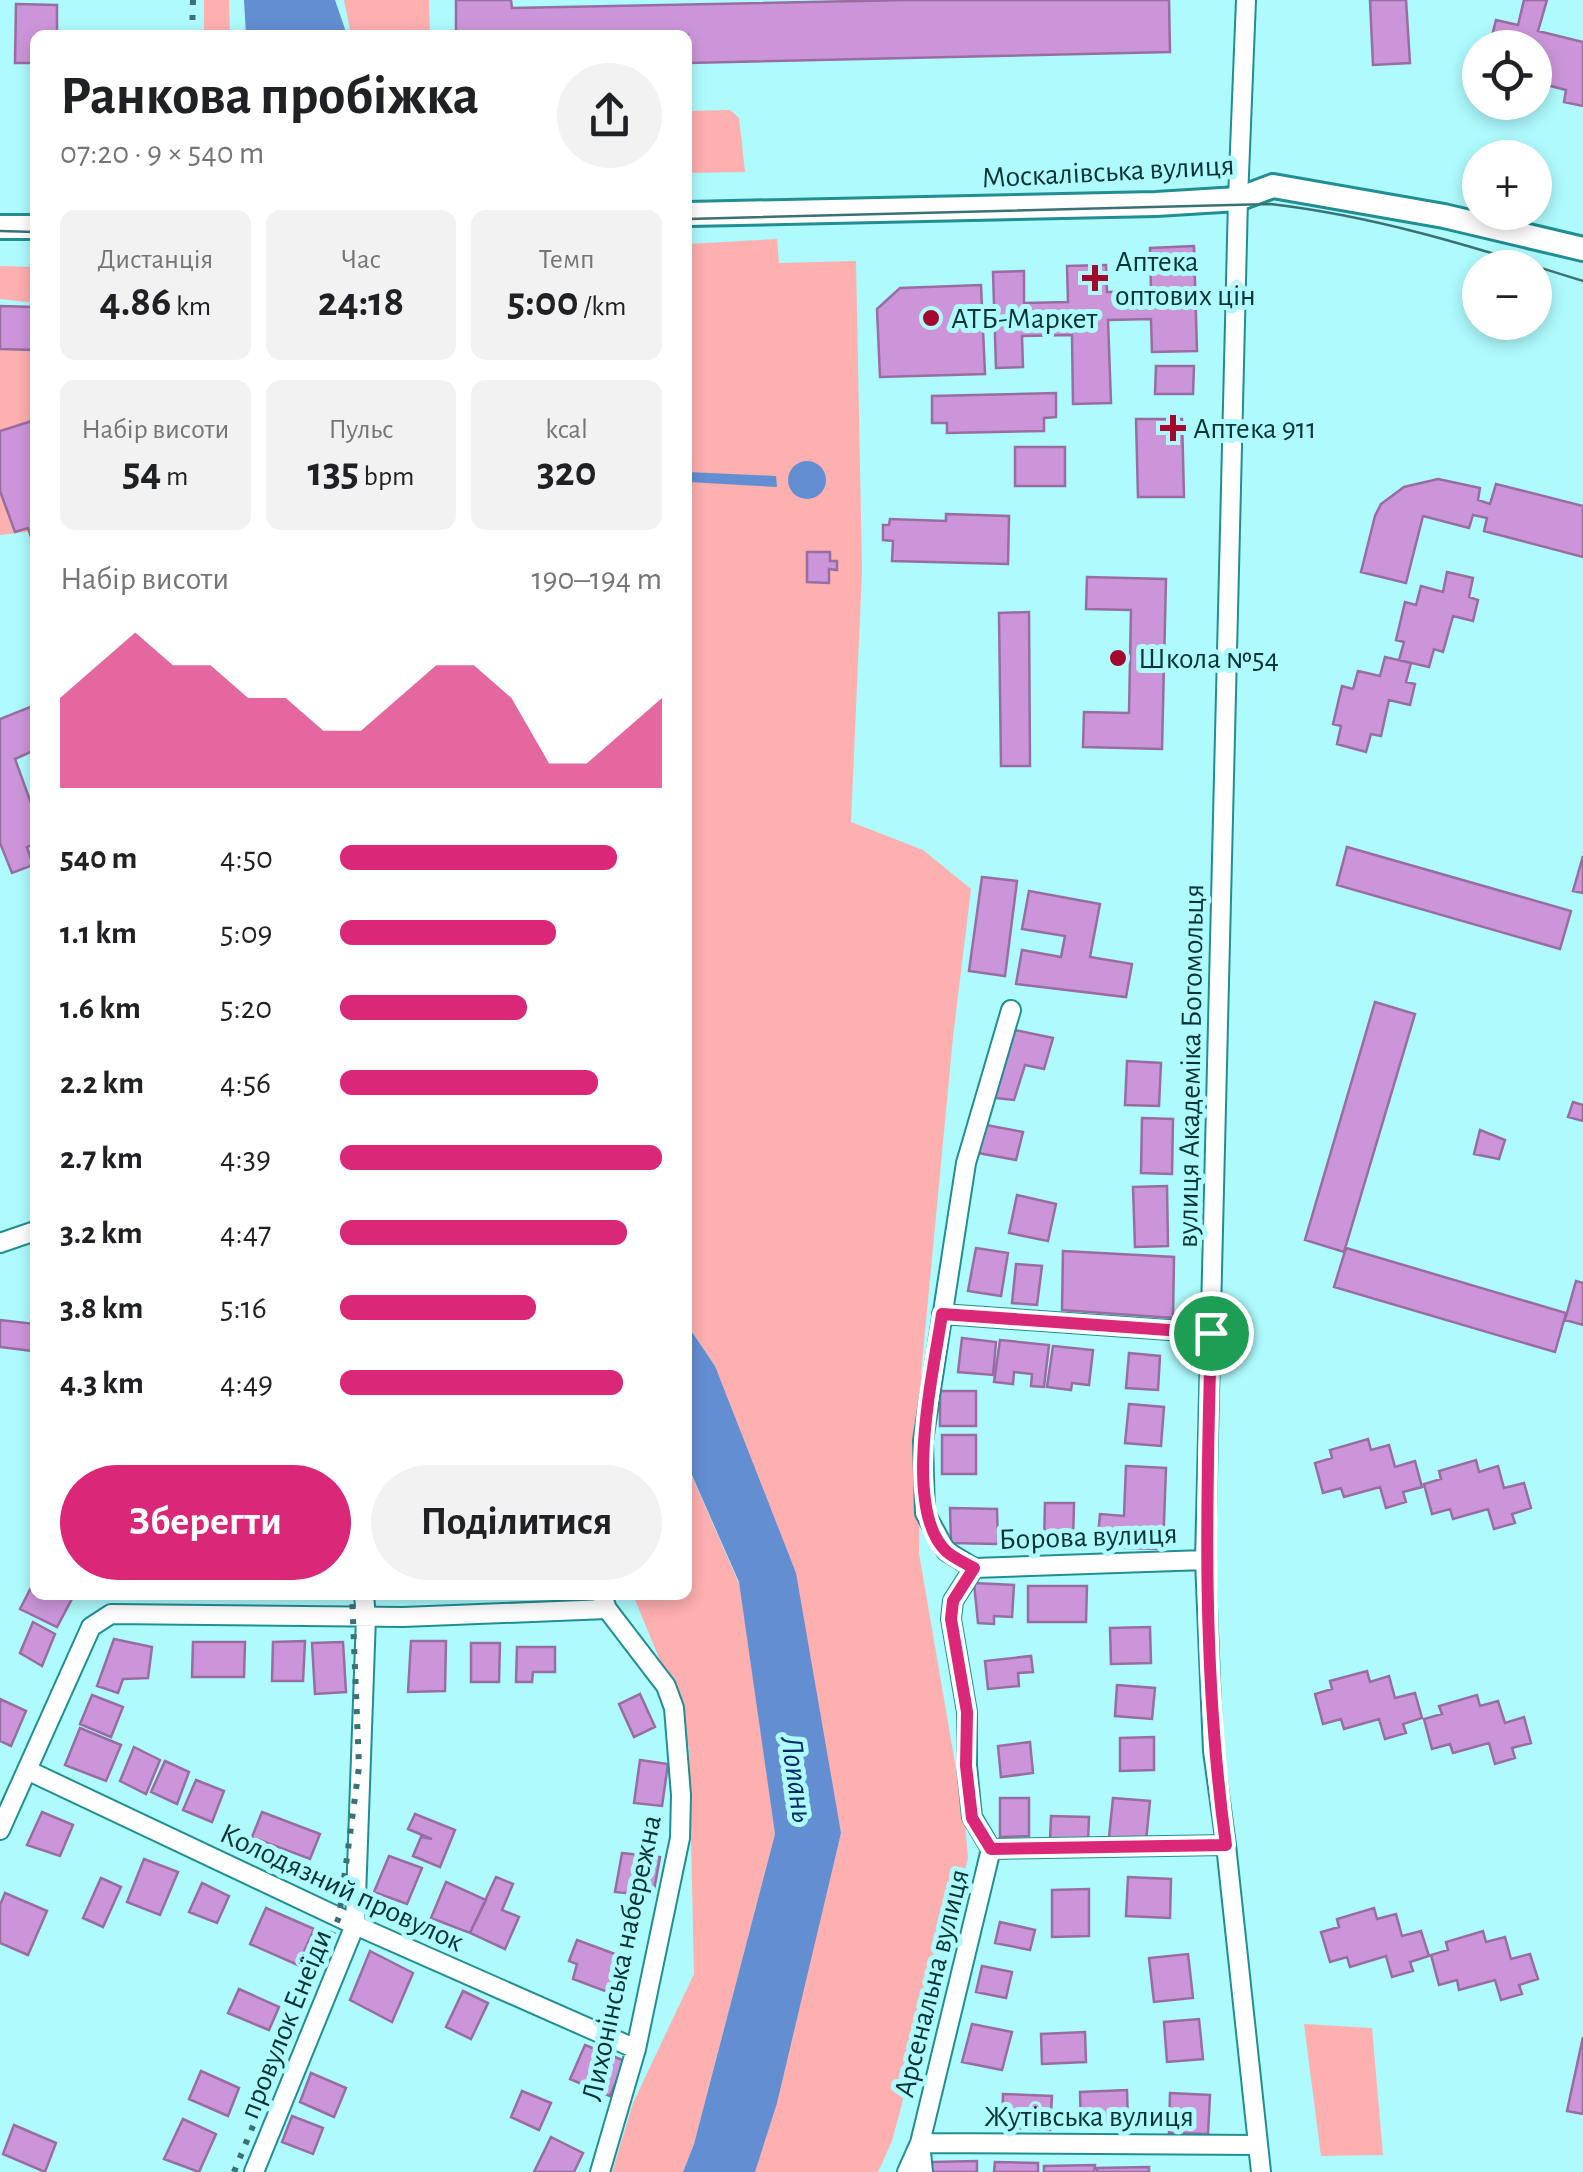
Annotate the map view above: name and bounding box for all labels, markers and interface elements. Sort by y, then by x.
map controls [1462,30,1552,340]
button: locate [1462,30,1552,120]
button: share [557,63,662,168]
text: Ранкова пробіжка [60,69,479,124]
text: 07:20 · 9 × 540 m [60,137,264,169]
button: + [1462,140,1552,230]
street label: Москалівська вулиця [981,150,1235,194]
text: Дистанція [97,246,213,274]
text: Час [341,246,381,274]
text: Темп [539,246,595,274]
place label: Аптека оптових цін [1115,247,1256,311]
button: − [1462,250,1552,340]
marker: Аптека оптових цін [1084,267,1106,289]
text: 4.86 [100,281,171,323]
text: 24:18 [318,281,404,323]
text: 5:00 [507,281,579,323]
text: km [171,293,211,321]
text: /km [579,293,626,321]
place label: АТБ-Маркет [951,304,1098,334]
marker: АТБ-Маркет [920,307,942,329]
place label: Аптека 911 [1193,414,1316,444]
text: Набір висоти [81,416,229,444]
text: Пульс [328,416,394,444]
text: kcal [545,416,588,444]
marker: Аптека 911 [1162,417,1184,439]
text: 54 [122,451,161,493]
text: 135 [308,451,359,493]
text: 320 [537,451,597,493]
text: m [161,463,188,491]
text: bpm [359,463,414,491]
text: Набір висоти [60,563,229,595]
text: 190–194 m [532,563,662,595]
place label: Школа №54 [1138,644,1279,674]
marker: Школа №54 [1107,647,1129,669]
text: 540 m [60,842,137,874]
text: 4:50 [220,842,273,874]
street label: вулиця Академіка Богомольця [1173,884,1209,1248]
text: 1.1 km [60,917,137,949]
text: 5:09 [220,917,273,949]
text: 1.6 km [60,992,141,1024]
text: 5:20 [220,992,272,1024]
text: 2.2 km [60,1067,144,1099]
text: 4:56 [220,1067,271,1099]
text: 2.7 km [60,1142,143,1174]
text: 4:39 [220,1142,271,1174]
text: 3.2 km [60,1217,143,1249]
text: 4:47 [220,1217,271,1249]
pin [1169,1291,1254,1376]
text: 3.8 km [60,1292,143,1324]
text: 5:16 [220,1292,267,1324]
icon: arrive [1184,1306,1239,1361]
text: 4.3 km [60,1367,144,1399]
text: 4:49 [220,1367,273,1399]
button: Зберегти [60,1465,351,1580]
button: Поділитися [371,1465,662,1580]
street label: Борова вулиця [998,1519,1178,1555]
water label: Лопань [775,1733,819,1825]
street label: Лихонінська набережна [577,1812,667,2104]
street label: Колодязний провулок [215,1818,468,1958]
street label: Арсенальна вулиця [889,1866,975,2100]
street label: провулок Енеїди [234,1925,338,2123]
street label: Жутівська вулиця [984,2102,1194,2132]

